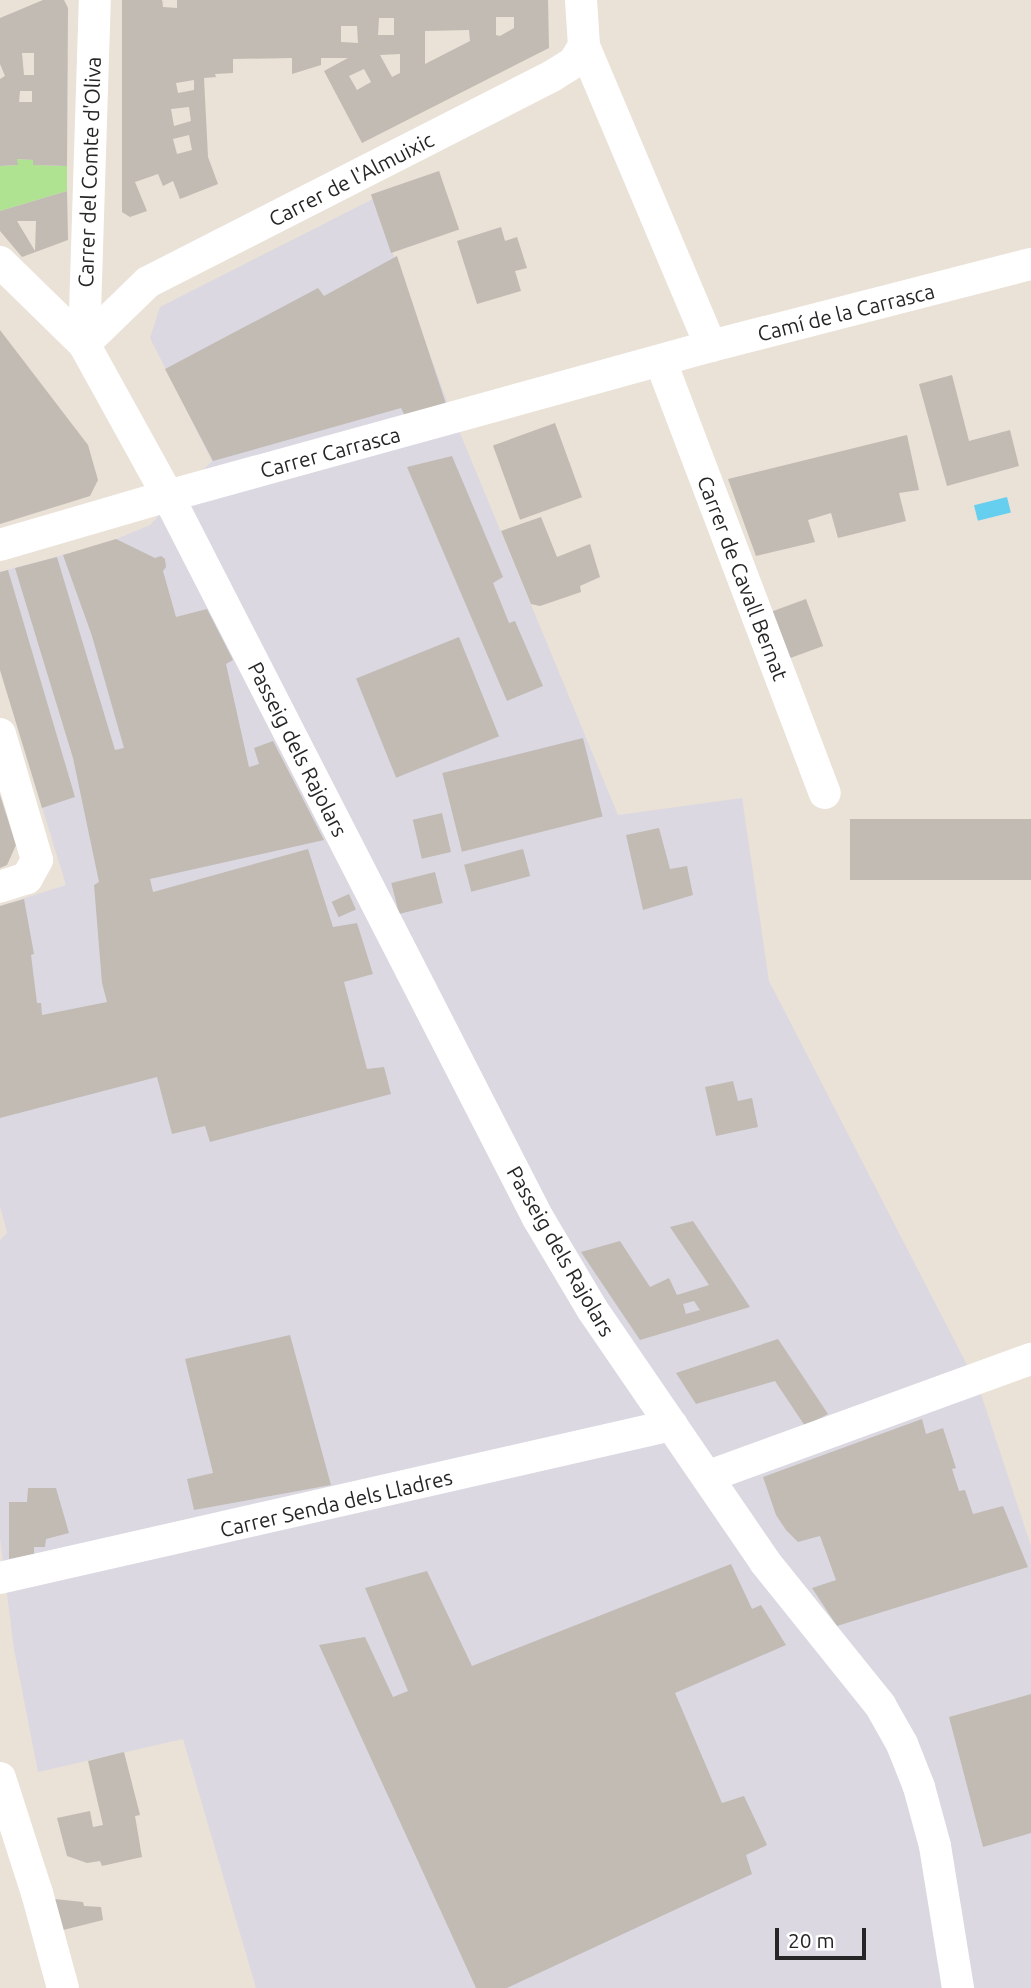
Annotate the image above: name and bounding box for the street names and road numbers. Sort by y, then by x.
street label: Carrer del Comte d'Oliva [72,56,106,288]
street label: Carrer de l'Almuixic [264,127,438,231]
street label: Camí de la Carrasca [755,278,937,346]
street label: Carrer Carrasca [257,421,403,483]
street label: Carrer de Cavall Bernat [692,472,794,684]
street label: Passeig dels Rajolars [243,657,353,841]
street label: Passeig dels Rajolars [502,1161,620,1341]
street label: Carrer Senda dels Lladres [217,1464,455,1542]

